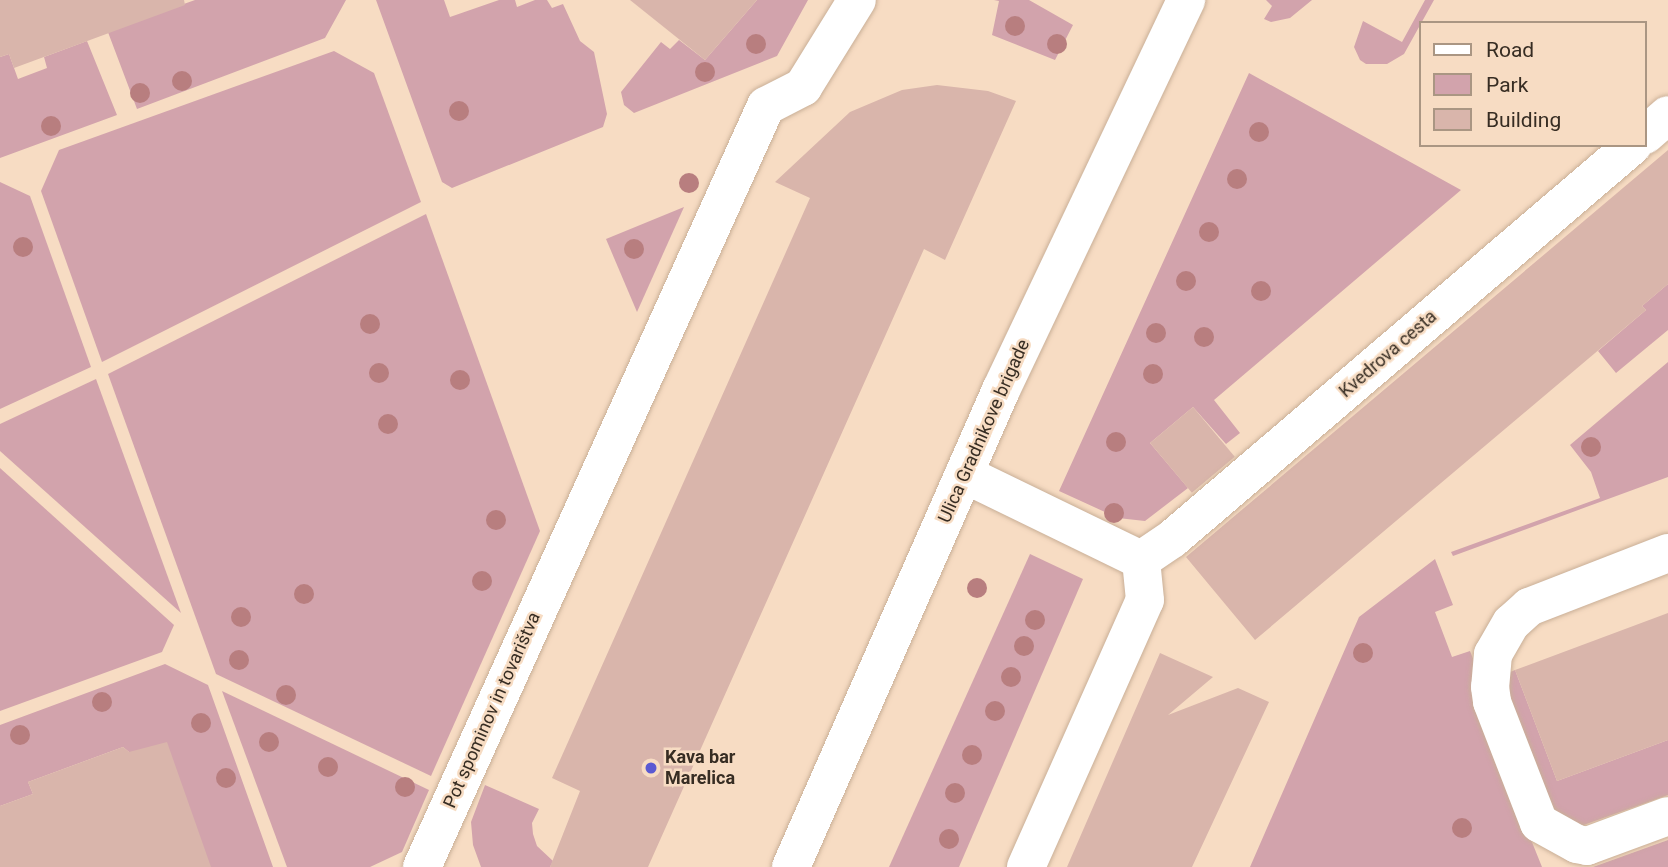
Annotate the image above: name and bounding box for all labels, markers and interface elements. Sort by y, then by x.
legend [1420,21,1647,147]
text: Road [1486,38,1534,62]
text: Park [1486,73,1528,97]
text: Building [1486,108,1561,132]
street label: Kvedrova cesta [1335,306,1441,402]
street label: Ulica Gradnikove brigade [934,336,1034,526]
street label: Pot spominov in tovarištva [439,609,545,811]
place label: Kava bar Marelica [665,747,735,790]
marker: Kava bar Marelica [643,760,659,776]

